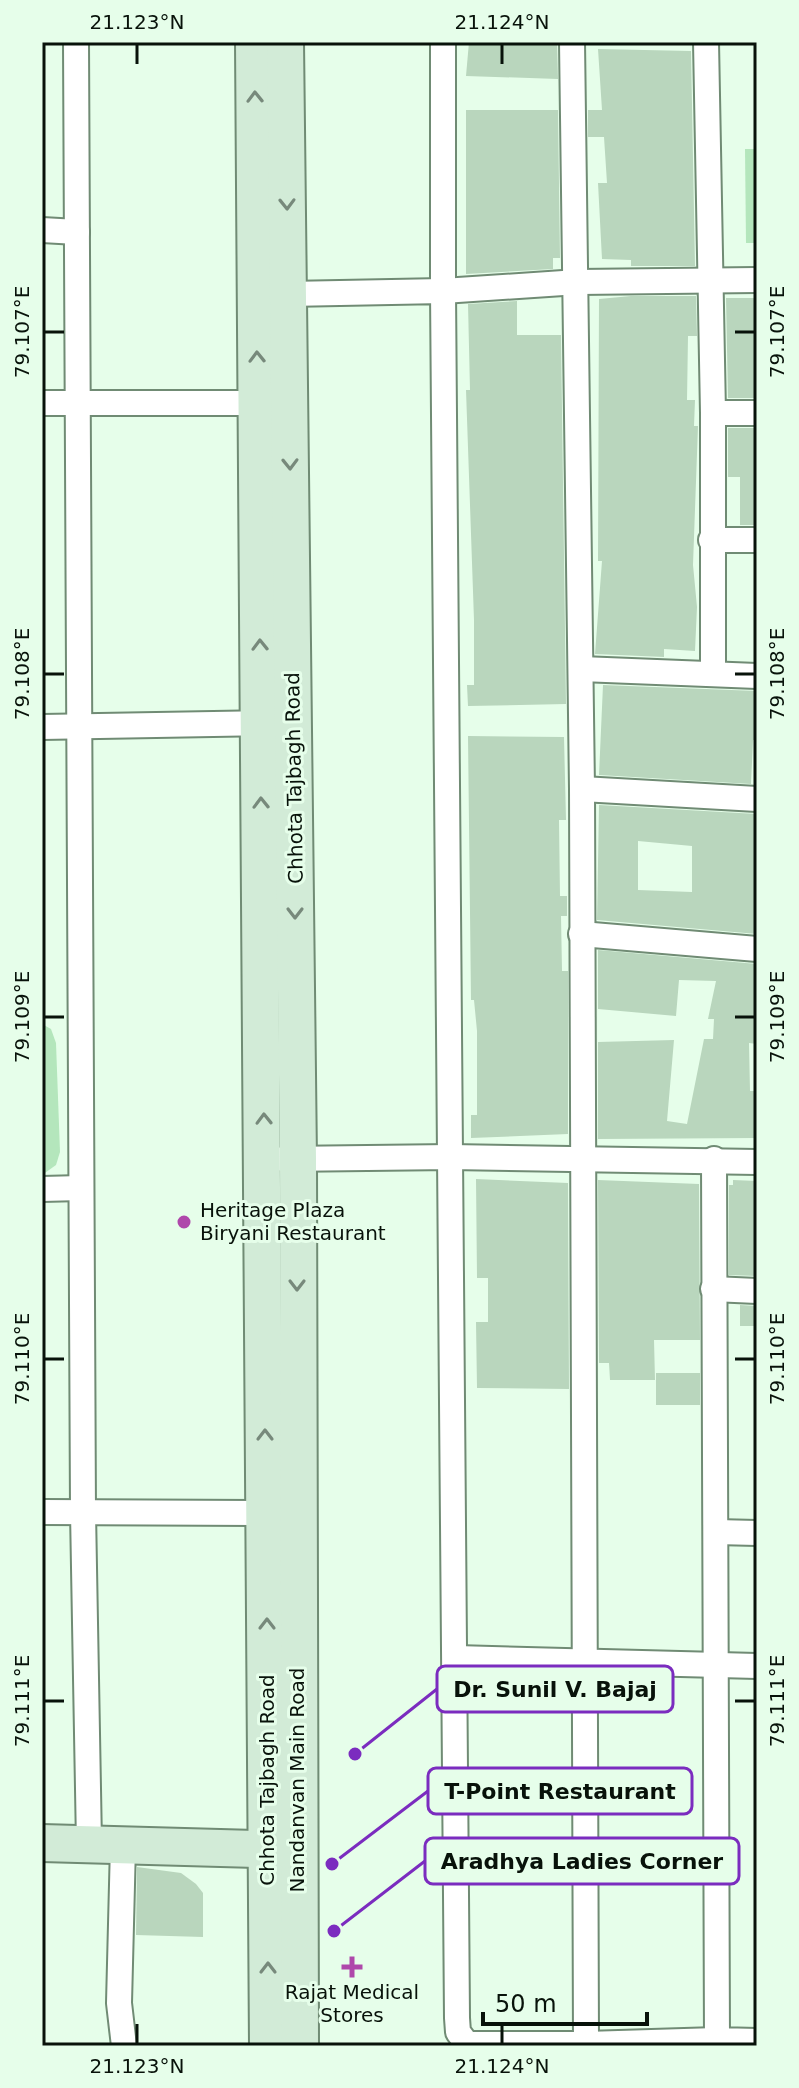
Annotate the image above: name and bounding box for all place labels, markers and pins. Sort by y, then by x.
place label: Heritage Plaza Biryani Restaurant [200,1198,386,1245]
marker: Heritage Plaza Biryani Restaurant [175,1213,193,1231]
callout: Dr. Sunil V. Bajaj [437,1666,673,1712]
callout: T-Point Restaurant [428,1768,692,1814]
callout: Aradhya Ladies Corner [425,1838,739,1884]
marker: Rajat Medical Stores [343,1958,361,1976]
place label: Rajat Medical Stores [285,1980,419,2027]

